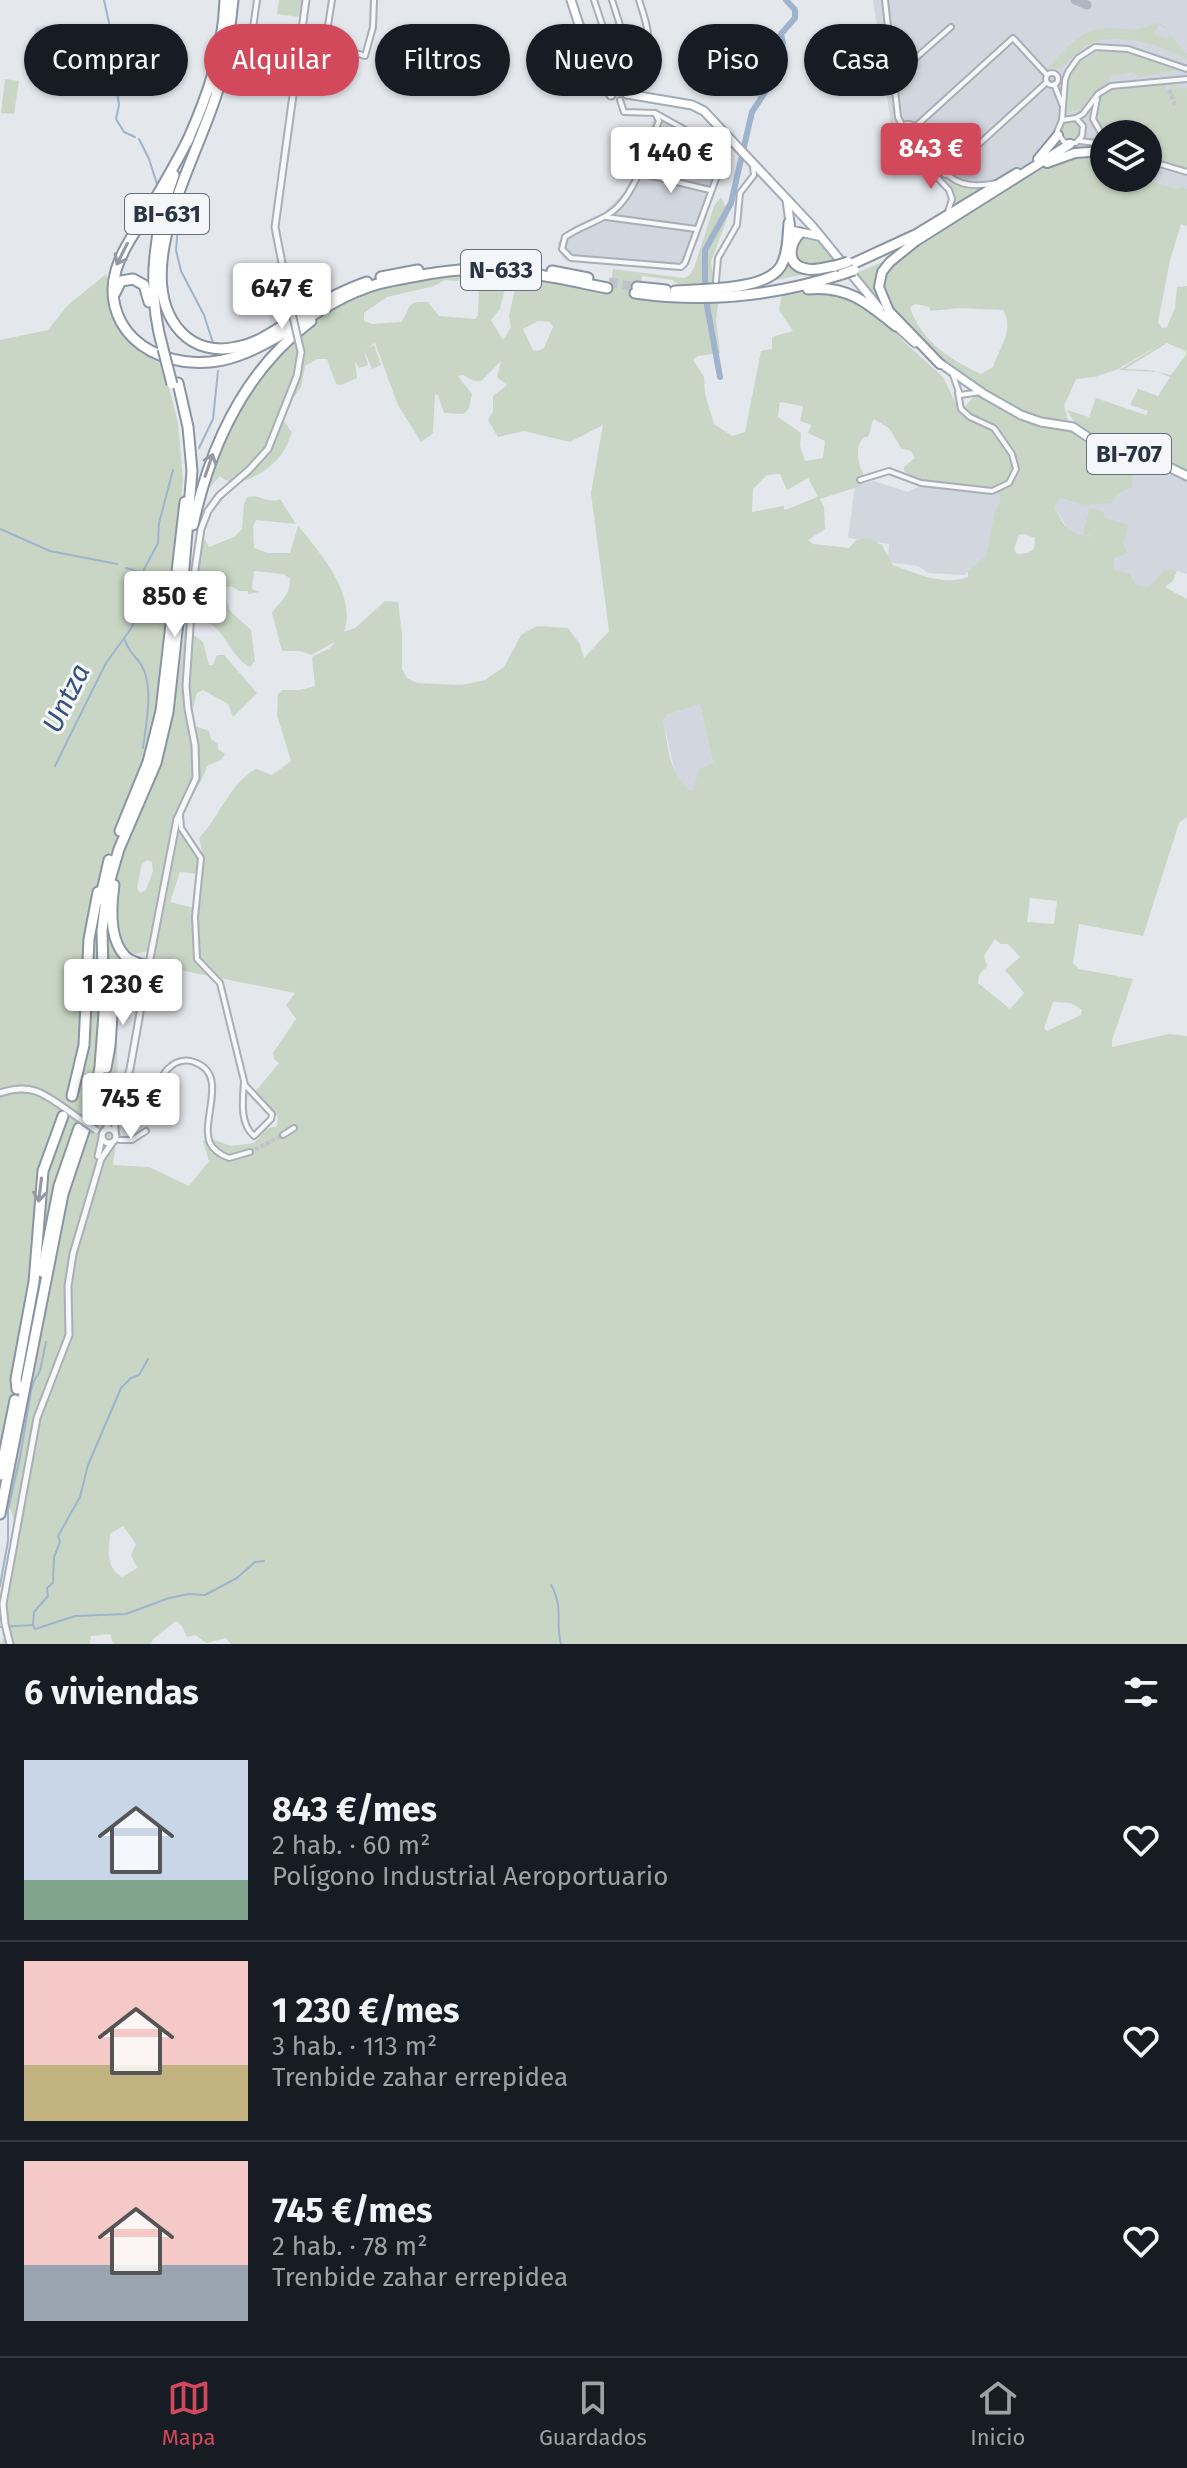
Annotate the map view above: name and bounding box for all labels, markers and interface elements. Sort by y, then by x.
chip: Comprar [24,24,188,96]
chip: Alquilar [204,24,359,96]
chip: Filtros [375,24,510,96]
chip: Nuevo [526,24,662,96]
chip: Piso [678,24,788,96]
chip: Casa [804,24,918,96]
map controls [1090,120,1162,192]
button: layers [1090,120,1162,192]
pin: 843 € [875,123,987,191]
pin: 1 440 € [597,127,745,195]
text: 843 € [899,133,963,164]
text: 1 440 € [629,137,713,168]
road number: BI-631 [125,194,209,234]
one-way arrow [114,241,130,265]
road number: N-633 [461,250,541,290]
pin: 647 € [226,263,338,331]
text: 647 € [251,273,313,304]
road number: BI-707 [1087,434,1171,474]
one-way arrow [203,453,218,478]
pin: 850 € [119,571,231,639]
text: 850 € [142,581,208,612]
water label: Untza [35,658,97,738]
pin: 1 230 € [49,959,197,1027]
text: 1 230 € [82,969,164,1000]
pin: 745 € [75,1073,187,1141]
text: 745 € [100,1083,162,1114]
one-way arrow [33,1177,48,1203]
icon: filters [1119,1670,1163,1714]
text: 6 viviendas [24,1672,199,1713]
text: 843 €/mes [272,1789,437,1830]
icon: home [88,1792,184,1888]
icon: heart [1119,1818,1163,1862]
text: 2 hab. · 60 m² [272,1830,430,1861]
text: Polígono Industrial Aeroportuario [272,1861,668,1892]
text: 1 230 €/mes [272,1990,460,2031]
icon: home [88,1993,184,2089]
icon: heart [1119,2019,1163,2063]
text: 3 hab. · 113 m² [272,2031,437,2062]
text: Trenbide zahar errepidea [272,2062,568,2093]
text: 745 €/mes [272,2190,432,2231]
icon: home [88,2193,184,2289]
icon: heart [1119,2219,1163,2263]
text: 2 hab. · 78 m² [272,2231,427,2262]
text: Trenbide zahar errepidea [272,2262,568,2293]
tab: Mapa [162,2376,216,2451]
tab: Guardados [539,2376,647,2451]
tab: Inicio [970,2376,1025,2451]

